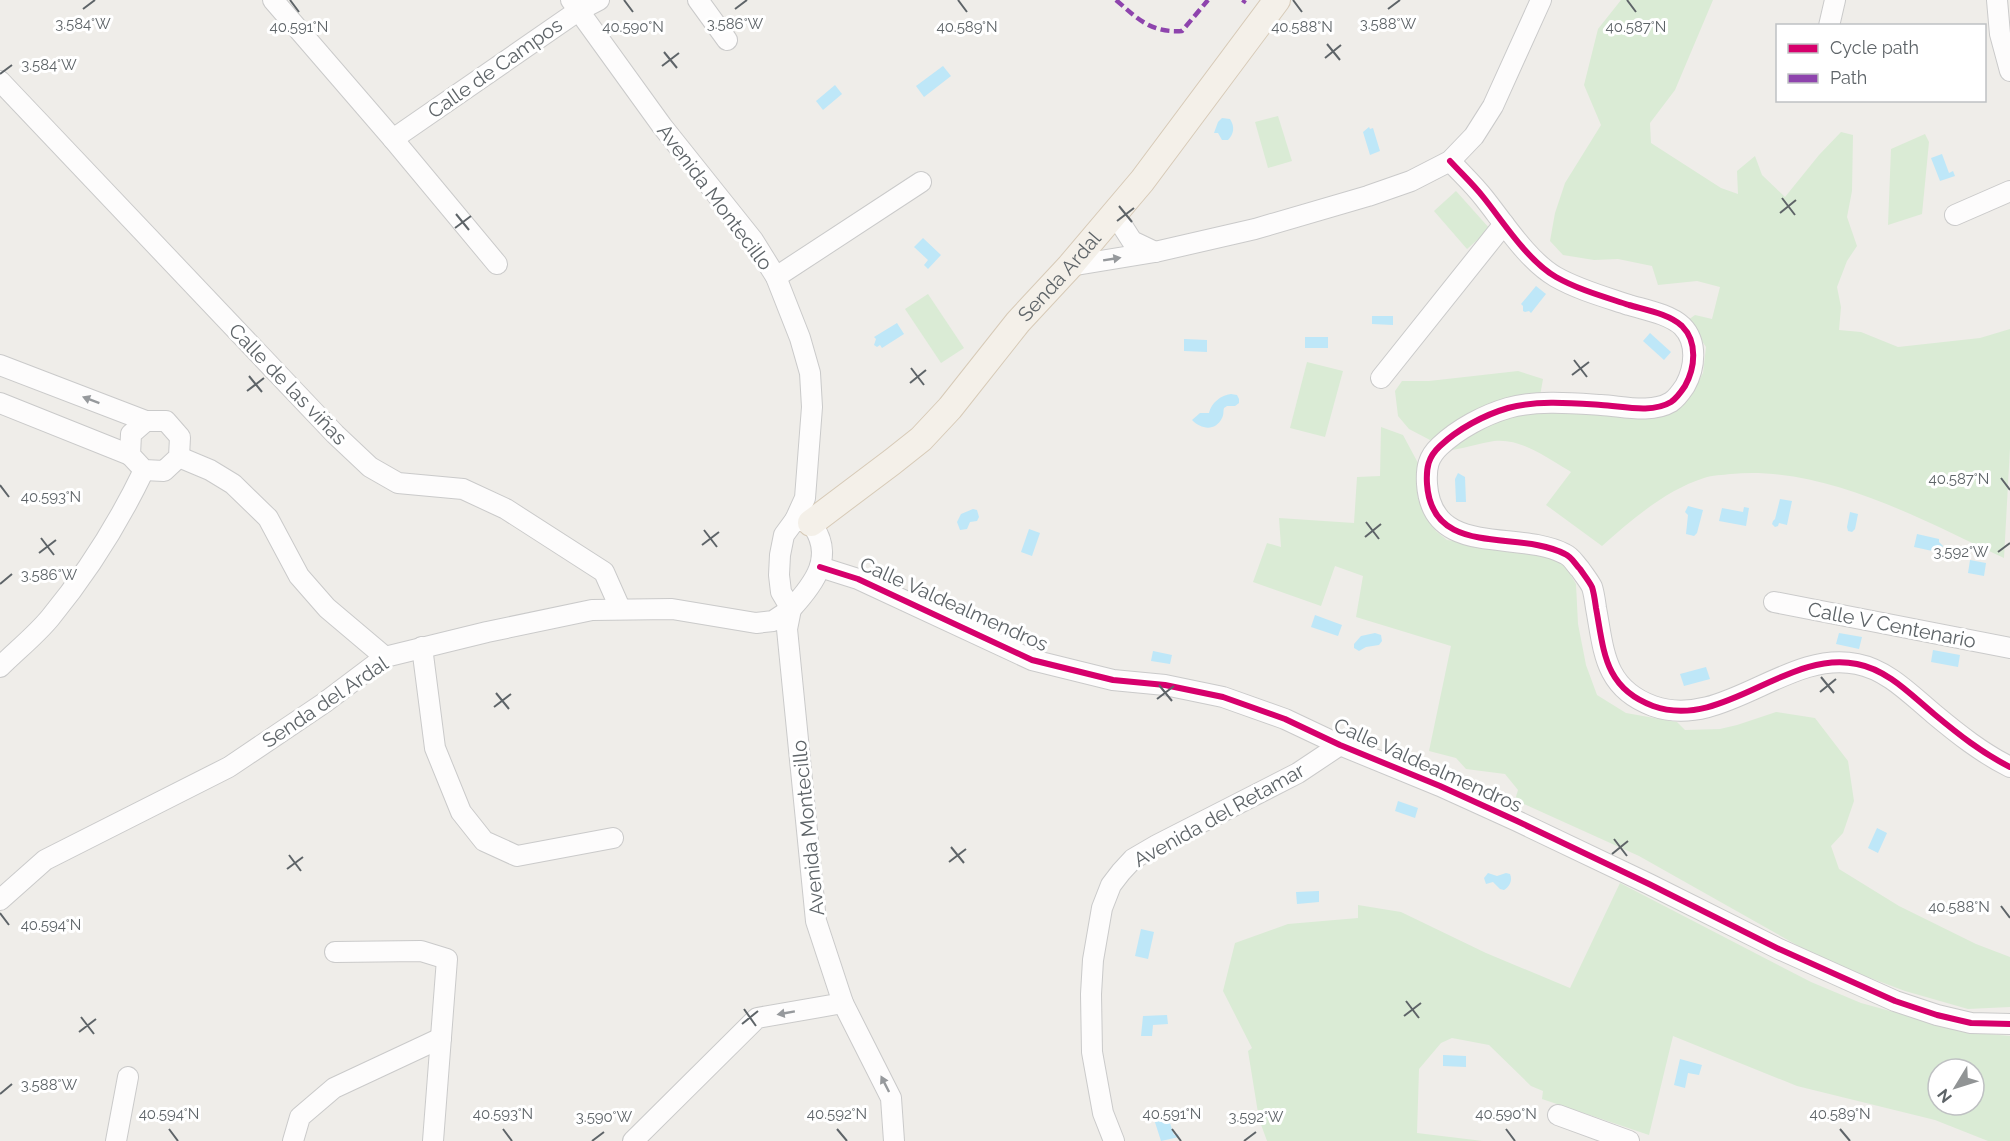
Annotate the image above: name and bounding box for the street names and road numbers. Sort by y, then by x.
street label: Calle de Campos [423,13,567,123]
street label: Avenida Montecillo [652,119,778,275]
street label: Senda Ardal [1013,226,1106,326]
street label: Calle de las viñas [224,318,352,450]
street label: Calle Valdealmendros [856,552,1052,656]
street label: Calle V Centenario [1806,597,1978,653]
street label: Senda del Ardal [258,651,393,753]
street label: Calle Valdealmendros [1330,713,1526,817]
street label: Avenida Montecillo [787,739,829,917]
street label: Avenida del Retamar [1129,758,1309,872]

